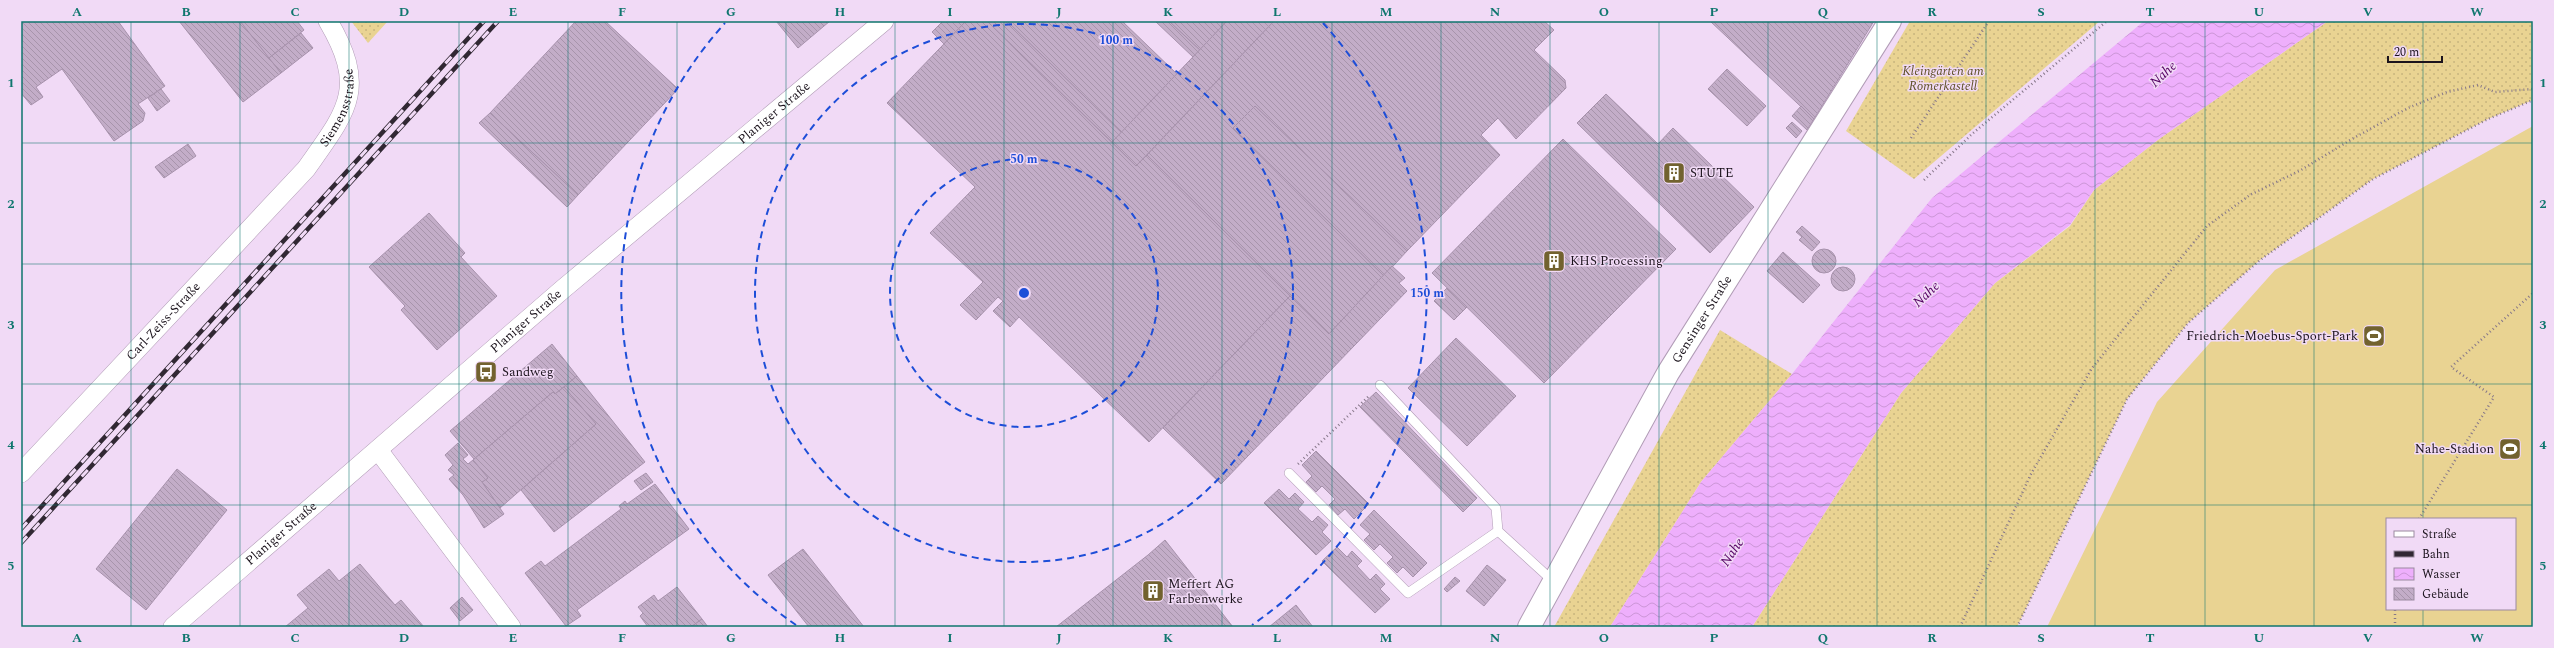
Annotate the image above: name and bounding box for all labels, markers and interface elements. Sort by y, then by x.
text: A [72,2,82,22]
text: B [181,2,191,22]
text: C [290,2,300,22]
text: D [399,2,409,22]
text: E [509,2,518,22]
text: F [618,2,626,22]
text: G [726,2,736,22]
text: H [835,2,846,22]
text: I [947,2,953,22]
text: J [1056,2,1062,22]
text: K [1163,2,1173,22]
text: L [1273,2,1281,22]
text: M [1380,2,1393,22]
text: N [1490,2,1501,22]
text: O [1599,2,1609,22]
text: P [1710,2,1719,22]
text: Q [1818,2,1829,22]
text: R [1927,2,1937,22]
text: S [2037,2,2045,22]
text: T [2145,2,2155,22]
text: U [2254,2,2265,22]
text: V [2363,2,2373,22]
text: W [2470,2,2484,22]
text: 100 m [1099,31,1133,50]
scale bar [2388,38,2442,64]
text: 20 m [2394,43,2419,62]
water label: Nahe [2145,56,2181,92]
park label: Kleingärten am Römerkastell [1902,61,1984,96]
street label: Siemensstraße [314,67,360,151]
text: 1 [7,73,15,93]
text: 1 [2539,73,2547,93]
street label: Planiger Straße [733,76,815,149]
text: 50 m [1010,150,1038,169]
building icon: STUTE [1661,160,1687,186]
place label: STUTE [1690,163,1733,183]
text: 2 [7,194,15,214]
text: 2 [2539,194,2547,214]
building icon: KHS Processing [1541,248,1567,274]
place label: KHS Processing [1570,251,1663,271]
street label: Gensinger Straße [1667,272,1737,367]
water label: Nahe [1908,276,1944,312]
street label: Carl-Zeiss-Straße [121,277,205,365]
street label: Planiger Straße [486,284,566,358]
text: 150 m [1410,284,1444,303]
centre of rings [1017,286,1031,300]
text: 3 [7,315,15,335]
text: 3 [2539,315,2547,335]
sports icon: Friedrich-Moebus-Sport-Park [2361,323,2387,349]
place label: Friedrich-Moebus-Sport-Park [2186,326,2358,346]
bus stop icon: Sandweg [473,359,499,385]
place label: Sandweg [502,362,554,382]
text: 4 [7,435,15,455]
text: 4 [2539,435,2547,455]
sports icon: Nahe-Stadion [2497,436,2523,462]
place label: Nahe-Stadion [2415,439,2494,459]
street label: Planiger Straße [241,497,321,570]
legend [2386,518,2516,610]
text: Straße [2422,525,2457,544]
water label: Nahe [1715,533,1749,571]
text: Bahn [2422,545,2450,564]
text: 5 [7,556,15,576]
text: 5 [2539,556,2547,576]
text: Wasser [2422,565,2460,584]
place label: Meffert AG Farbenwerke [1168,574,1243,609]
building icon: Meffert AG Farbenwerke [1140,578,1166,604]
text: Gebäude [2422,585,2469,604]
text: A [72,628,82,648]
text: B [181,628,191,648]
text: C [290,628,300,648]
text: D [399,628,409,648]
text: E [509,628,518,648]
text: F [618,628,626,648]
text: G [726,628,736,648]
text: H [835,628,846,648]
text: I [947,628,953,648]
text: J [1056,628,1062,648]
text: K [1163,628,1173,648]
text: L [1273,628,1281,648]
text: M [1380,628,1393,648]
text: N [1490,628,1501,648]
text: O [1599,628,1609,648]
text: P [1710,628,1719,648]
text: Q [1818,628,1829,648]
text: R [1927,628,1937,648]
text: S [2037,628,2045,648]
text: T [2145,628,2155,648]
text: U [2254,628,2265,648]
text: V [2363,628,2373,648]
text: W [2470,628,2484,648]

